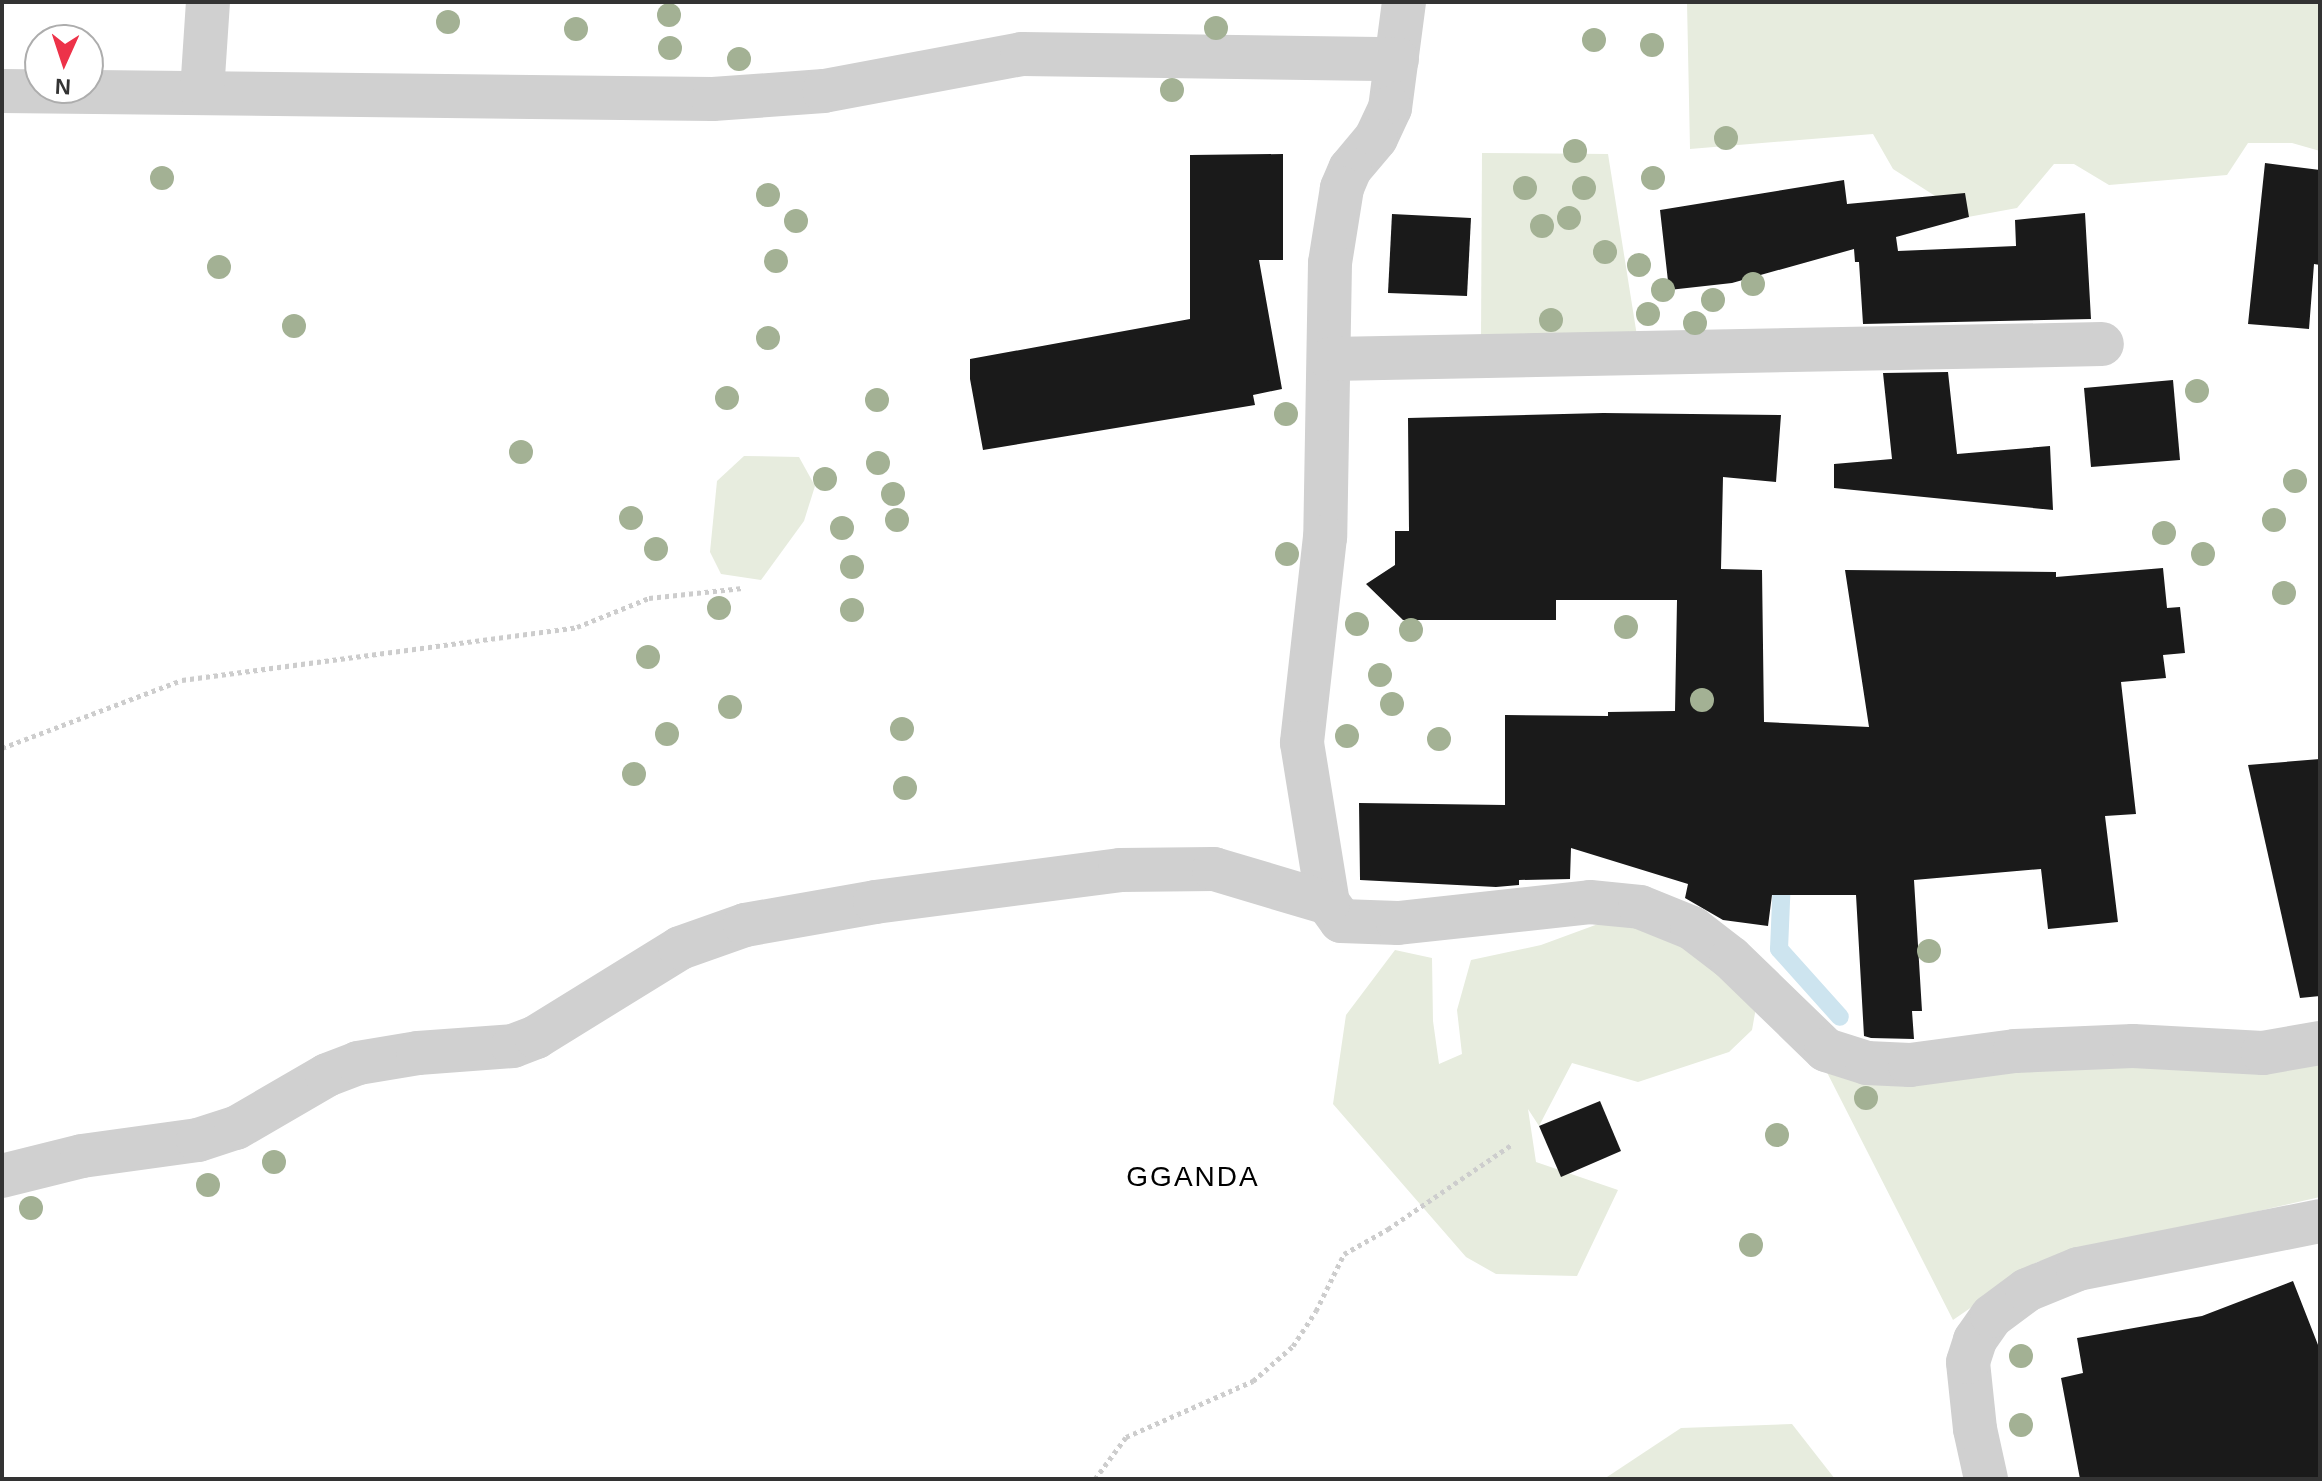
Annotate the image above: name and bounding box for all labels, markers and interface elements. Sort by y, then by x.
north arrow [24,24,104,104]
text: N [54,74,71,99]
district label: GGANDA [1126,1160,1260,1194]

